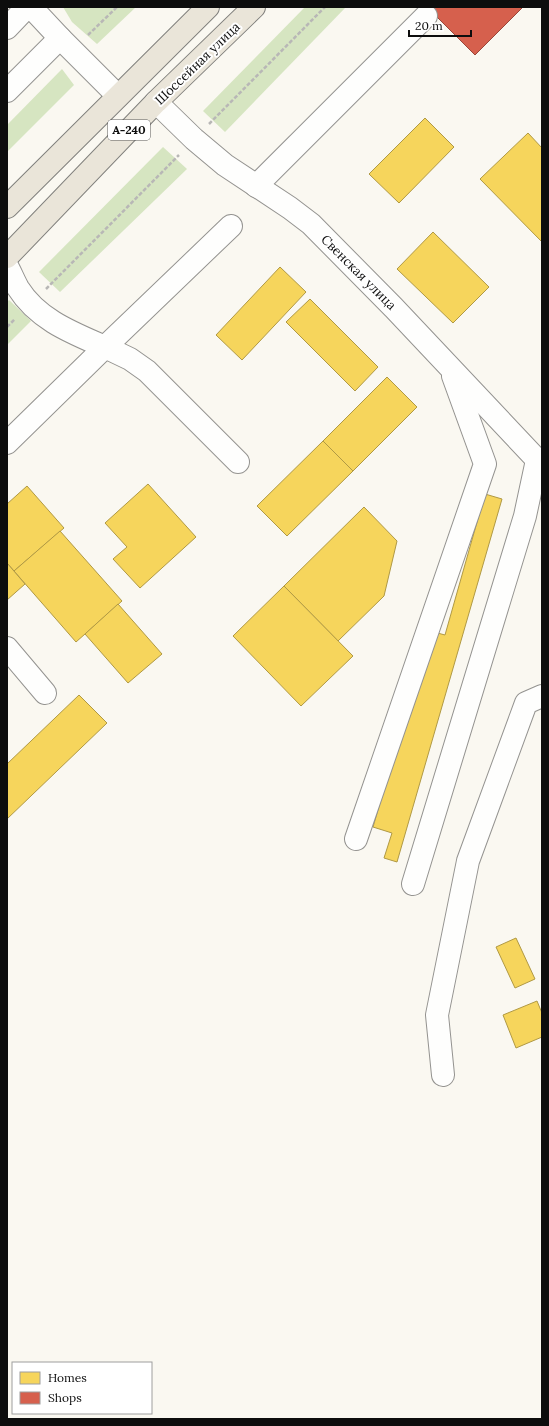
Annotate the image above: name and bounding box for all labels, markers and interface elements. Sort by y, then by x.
scale bar [409,12,471,38]
street label: Шоссейная улица [151,18,244,108]
text: 20 m [415,18,443,33]
road number: А-240 [108,120,150,140]
street label: Свенская улица [317,231,400,314]
legend [12,1362,152,1414]
text: Homes [48,1370,87,1385]
text: Shops [48,1390,82,1405]

